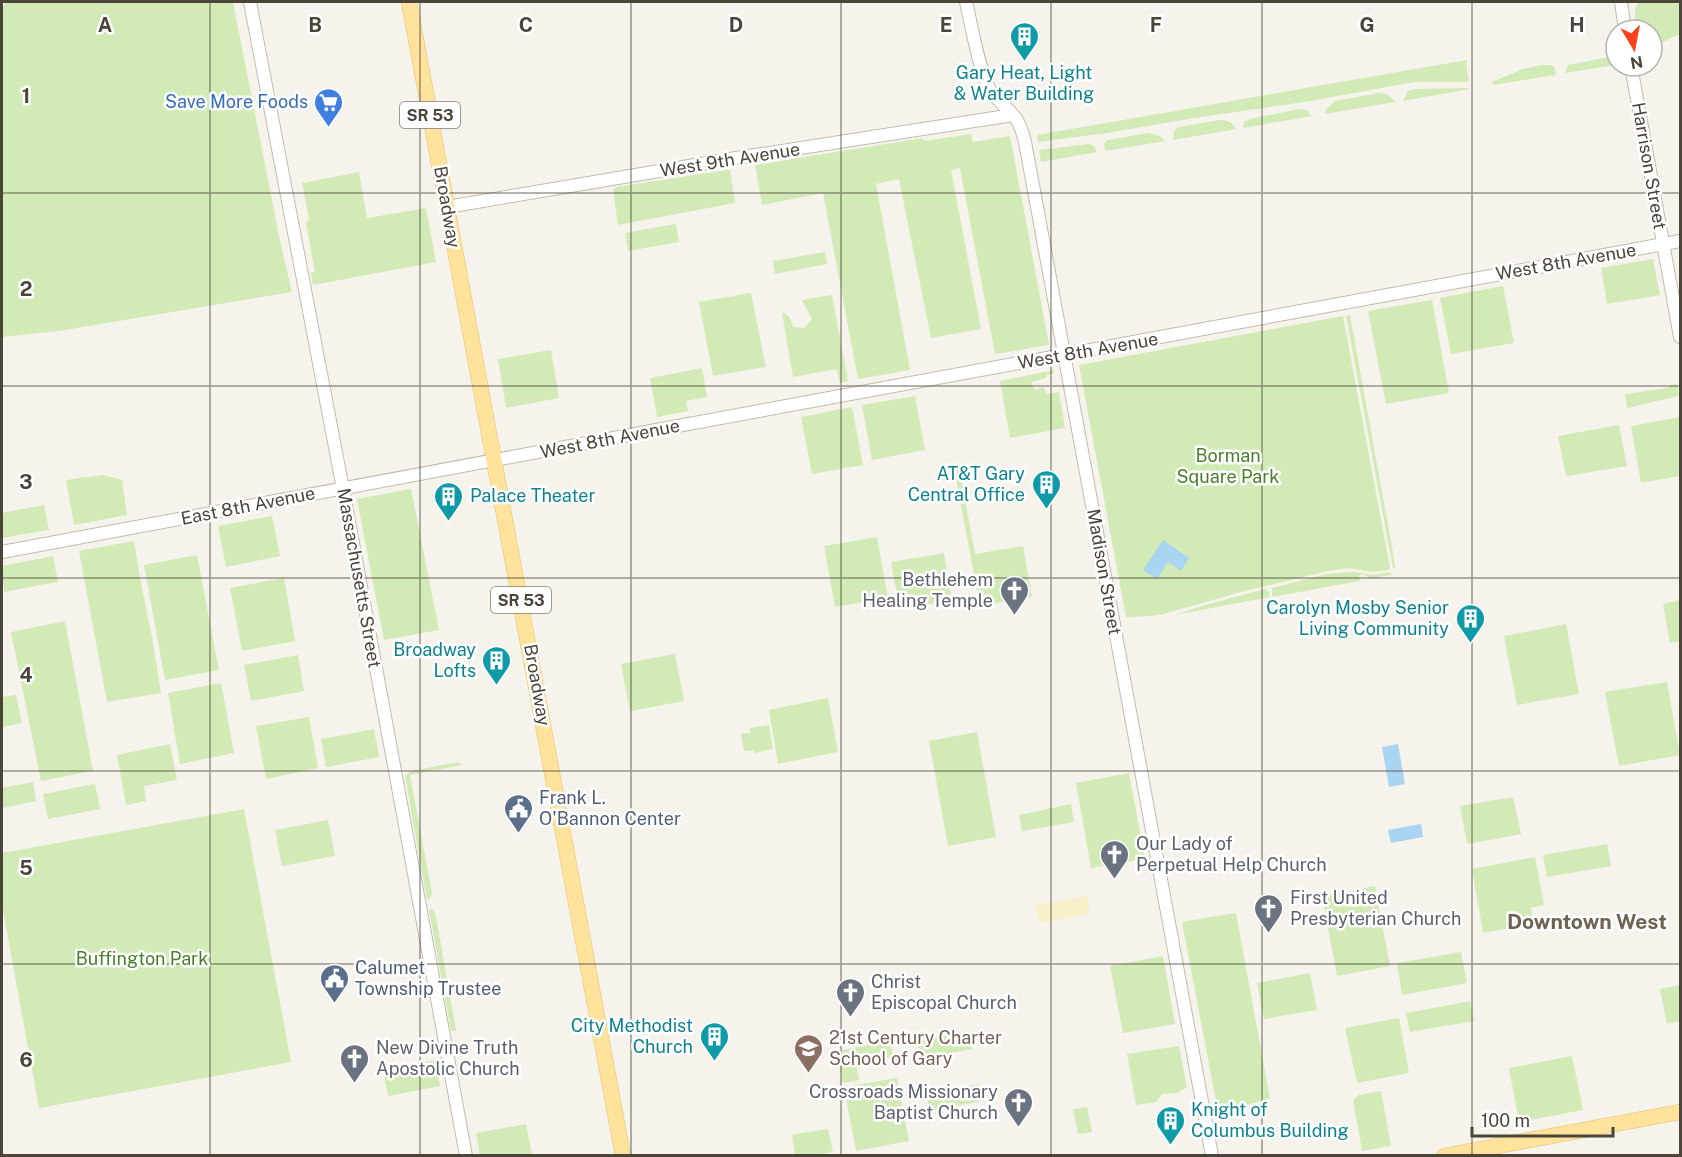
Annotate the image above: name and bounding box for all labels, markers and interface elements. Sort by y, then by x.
text: A [98,13,112,37]
text: B [308,13,322,37]
text: C [519,13,533,37]
text: D [729,13,743,37]
text: E [940,13,952,37]
text: F [1150,13,1162,37]
text: G [1359,13,1375,37]
text: H [1569,13,1585,37]
north arrow [1604,18,1664,78]
building icon: Gary Heat, Light & Water Building [1008,20,1040,62]
text: N [1629,52,1644,73]
place label: Gary Heat, Light & Water Building [954,62,1094,104]
text: 1 [22,84,30,108]
supermarket icon: Save More Foods [313,86,345,128]
place label: Save More Foods [165,91,308,112]
street label: Harrison Street [1628,101,1671,231]
road number: SR 53 [400,102,460,128]
street label: West 9th Avenue [658,138,801,181]
street label: Broadway [430,164,465,250]
street label: West 8th Avenue [1494,239,1638,284]
text: 2 [20,277,32,301]
street label: West 8th Avenue [1016,328,1160,373]
street label: West 8th Avenue [538,415,682,462]
park label: Borman Square Park [1177,445,1279,487]
place label: AT&T Gary Central Office [908,463,1025,505]
building icon: AT&T Gary Central Office [1030,468,1062,510]
text: 3 [19,470,33,494]
building icon: Palace Theater [433,480,465,522]
street label: East 8th Avenue [179,482,317,529]
place label: Palace Theater [470,485,595,506]
street label: Massachusetts Street [333,486,386,670]
street label: Madison Street [1083,507,1126,637]
place label: Bethlehem Healing Temple [862,569,993,611]
church icon: Bethlehem Healing Temple [998,574,1030,616]
road number: SR 53 [491,587,551,613]
place label: Carolyn Mosby Senior Living Community [1266,597,1449,639]
building icon: Carolyn Mosby Senior Living Community [1454,602,1486,644]
place label: Broadway Lofts [393,639,476,681]
street label: Broadway [520,642,555,728]
building icon: Broadway Lofts [481,644,513,686]
text: 4 [19,663,33,687]
place label: Frank L. O'Bannon Center [539,787,681,829]
public building icon: Frank L. O'Bannon Center [502,792,534,834]
place label: Our Lady of Perpetual Help Church [1136,833,1327,875]
church icon: Our Lady of Perpetual Help Church [1099,838,1131,880]
text: 5 [19,856,33,880]
place label: First United Presbyterian Church [1290,887,1461,929]
church icon: First United Presbyterian Church [1253,892,1285,934]
district label: Downtown West [1507,909,1667,934]
park label: Buffington Park [76,948,208,969]
place label: Calumet Township Trustee [355,957,502,999]
public building icon: Calumet Township Trustee [318,962,350,1004]
place label: Christ Episcopal Church [871,971,1017,1013]
church icon: Christ Episcopal Church [834,976,866,1018]
place label: City Methodist Church [571,1015,693,1057]
building icon: City Methodist Church [698,1020,730,1062]
place label: 21st Century Charter School of Gary [829,1027,1002,1069]
school or university icon: 21st Century Charter School of Gary [792,1032,824,1074]
place label: New Divine Truth Apostolic Church [376,1037,520,1079]
church icon: New Divine Truth Apostolic Church [339,1042,371,1084]
text: 6 [19,1048,33,1072]
place label: Crossroads Missionary Baptist Church [809,1081,998,1123]
church icon: Crossroads Missionary Baptist Church [1003,1086,1035,1128]
place label: Knight of Columbus Building [1191,1099,1349,1141]
scale bar [1472,1100,1613,1138]
building icon: Knight of Columbus Building [1154,1104,1186,1146]
text: 100 m [1481,1110,1530,1131]

